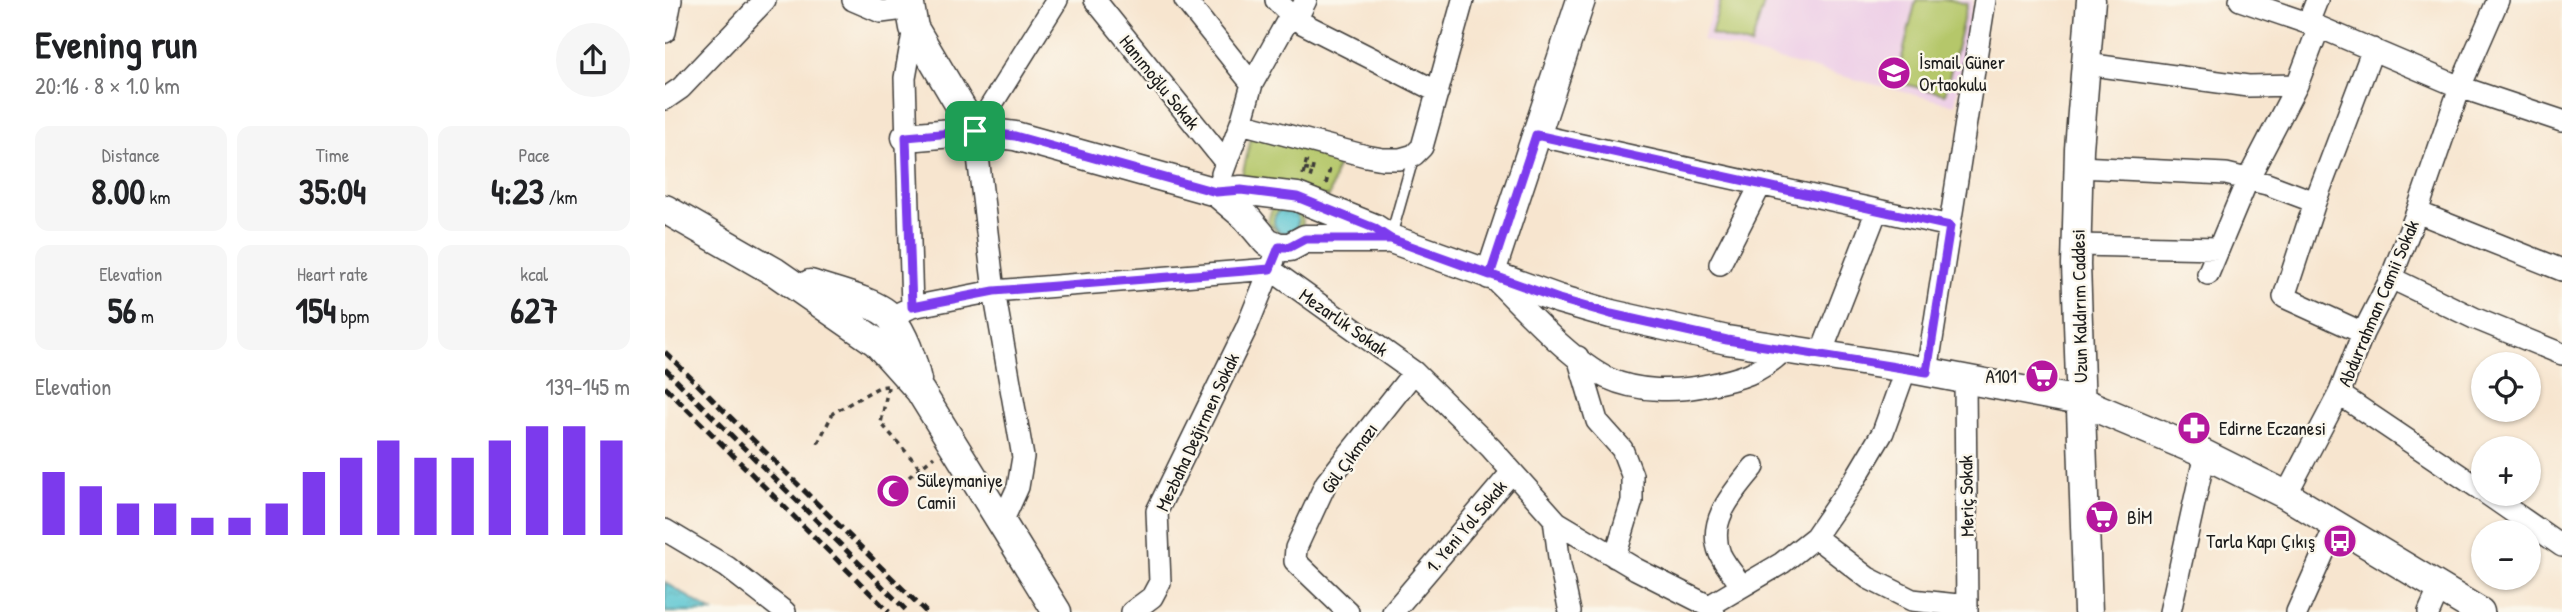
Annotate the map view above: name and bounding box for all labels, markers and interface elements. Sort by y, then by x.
text: Evening run [35,18,198,70]
button: share [556,23,630,97]
street label: Hanımoğlu Sokak [1114,29,1206,135]
place label: İsmail Güner Ortaokulu [1919,49,2006,97]
school or university icon: İsmail Güner Ortaokulu [1875,54,1913,92]
text: 20:16 · 8 × 1.0 km [35,70,180,101]
pin [945,101,1005,161]
icon: arrive [956,112,994,150]
text: Distance [102,142,160,168]
text: Time [316,142,349,168]
text: Pace [518,142,550,168]
text: 8.00 [91,168,145,215]
text: 35:04 [299,168,366,215]
text: 4:23 [491,168,544,215]
text: km [145,184,170,210]
text: /km [544,184,577,210]
street label: Abdurrahman Camii Sokak [2331,216,2425,390]
street label: Uzun Kaldırım Caddesi [2065,229,2093,383]
text: Elevation [99,261,162,287]
text: Heart rate [297,261,368,287]
text: kcal [520,261,548,287]
street label: Mezarlık Sokak [1294,282,1394,362]
text: 56 [108,287,137,334]
text: 154 [296,287,336,334]
text: 627 [510,287,558,334]
text: m [137,303,154,329]
text: bpm [336,303,369,329]
street label: Mezbaha Değirmen Sokak [1149,349,1245,515]
map controls [2471,352,2541,590]
button: locate [2471,352,2541,422]
supermarket icon: A101 [2023,357,2061,395]
place label: A101 [1985,363,2017,389]
text: Elevation [35,371,111,402]
text: 139–145 m [546,371,630,402]
pharmacy icon: Edirne Eczanesi [2175,409,2213,447]
place label: Edirne Eczanesi [2219,415,2326,441]
street label: Göl Çıkmazı [1315,417,1383,499]
button: + [2471,436,2541,506]
street label: Meriç Sokak [1952,455,1980,537]
place label: Süleymaniye Camii [917,467,1003,515]
mosque icon: Süleymaniye Camii [874,472,912,510]
street label: 1. Yeni Yol Sokak [1420,474,1513,578]
supermarket icon: BİM [2083,498,2121,536]
place label: BİM [2127,504,2152,530]
button: − [2471,520,2541,590]
bus stop icon: Tarla Kapı Çıkış [2321,522,2359,560]
place label: Tarla Kapı Çıkış [2206,528,2315,554]

